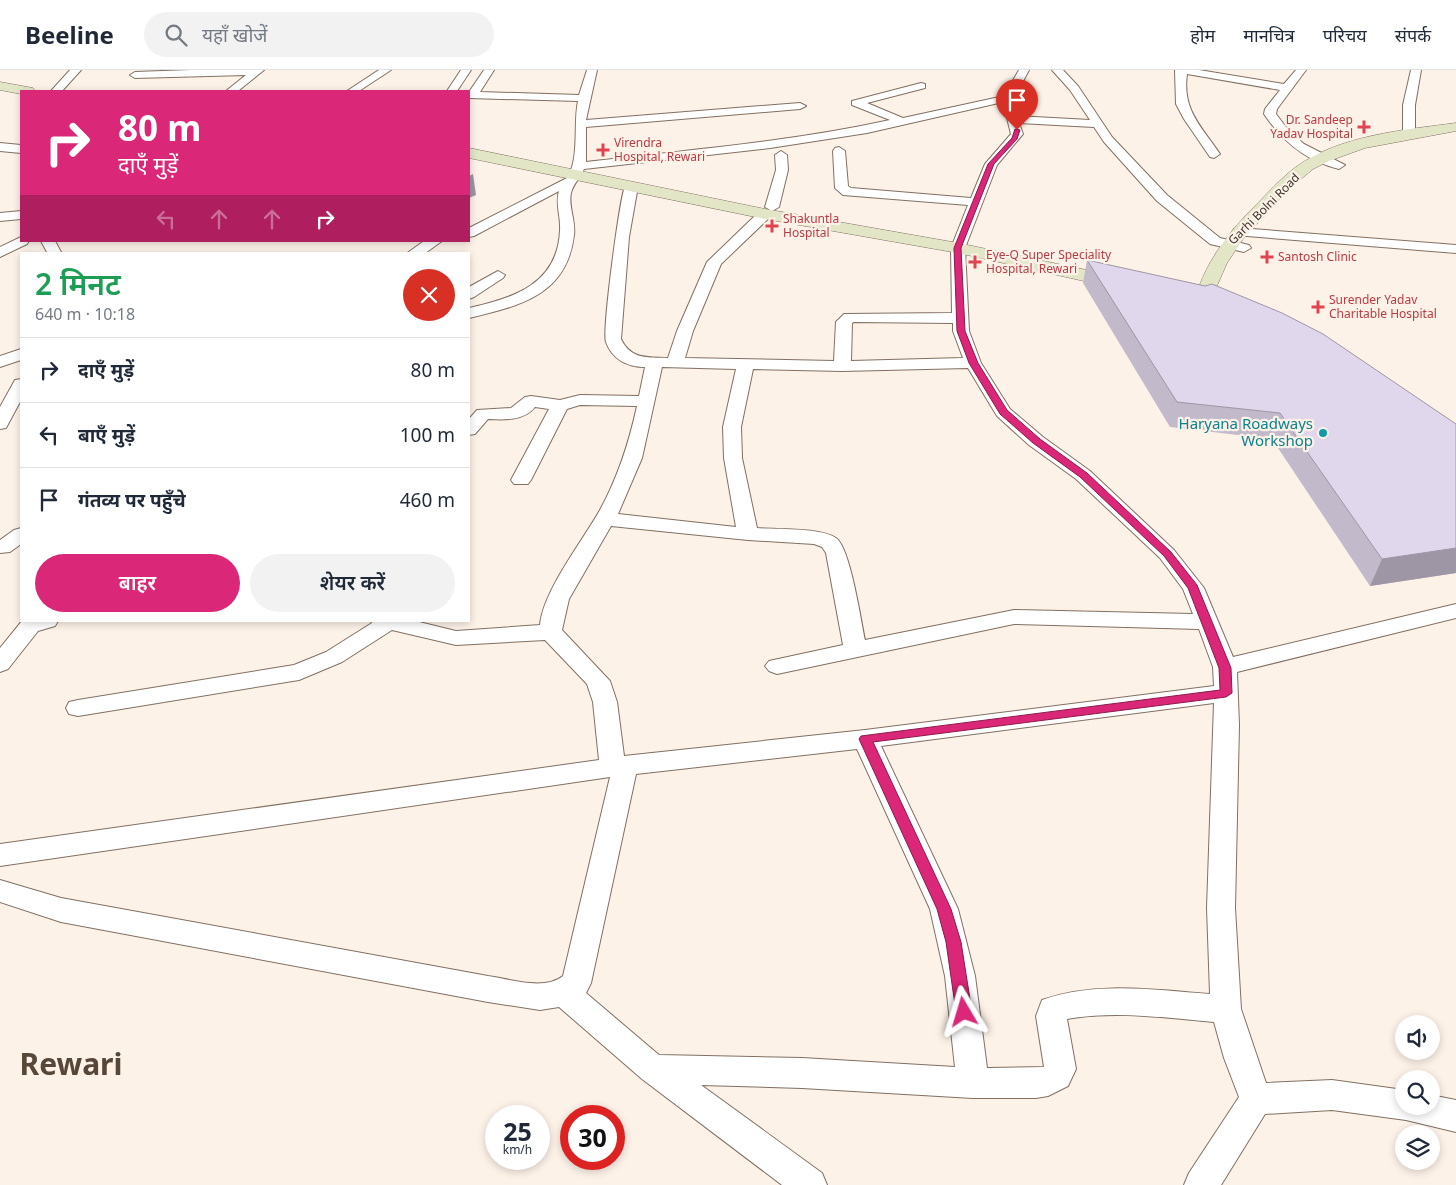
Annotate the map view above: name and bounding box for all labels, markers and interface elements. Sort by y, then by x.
search box [144,12,494,57]
text: Beeline [25,18,114,51]
icon: search [162,21,190,49]
text: यहाँ खोजें [202,22,267,48]
text: होम [1190,23,1215,47]
text: मानचित्र [1243,23,1295,47]
text: परिचय [1323,23,1367,47]
text: संपर्क [1395,23,1431,47]
pin [996,79,1038,130]
icon: arrive [1003,86,1031,114]
text: 80 m [118,104,201,151]
icon: right [35,110,100,175]
place label: Dr. Sandeep Yadav Hospital [1270,111,1353,142]
marker: Dr. Sandeep Yadav Hospital [1357,120,1371,134]
place label: Virendra Hospital, Rewari [614,134,705,165]
marker: Virendra Hospital, Rewari [596,143,610,157]
text: दाएँ मुड़ें [118,149,178,179]
street label: Garhi Bolni Road [1224,169,1303,248]
icon: left [152,205,180,233]
icon: ahead [205,205,233,233]
icon: ahead [258,205,286,233]
icon: right [311,205,339,233]
place label: Shakuntla Hospital [783,210,839,241]
marker: Shakuntla Hospital [765,219,779,233]
place label: Eye-Q Super Speciality Hospital, Rewari [986,246,1112,277]
place label: Santosh Clinic [1278,248,1357,265]
marker: Santosh Clinic [1260,250,1274,264]
marker: Eye-Q Super Speciality Hospital, Rewari [968,255,982,269]
text: 2 मिनट [35,263,121,304]
button: close [403,269,455,321]
place label: Surender Yadav Charitable Hospital [1329,291,1437,322]
marker: Surender Yadav Charitable Hospital [1311,300,1325,314]
text: 640 m · 10:18 [35,303,135,325]
icon: right [35,356,63,384]
text: दाएँ मुड़ें [78,357,134,383]
text: 80 m [411,357,455,383]
place label: Haryana Roadways Workshop [1179,413,1313,450]
icon: left [35,421,63,449]
text: बाएँ मुड़ें [78,422,135,448]
text: 100 m [400,422,455,448]
marker: Haryana Roadways Workshop [1317,427,1329,439]
icon: arrive [35,486,63,514]
text: गंतव्य पर पहुँचे [78,487,186,513]
text: 460 m [400,487,455,513]
button: बाहर [35,554,240,612]
button: शेयर करें [250,554,455,612]
position arrow [937,985,989,1037]
map controls [1395,1015,1440,1170]
button: sound [1395,1015,1440,1060]
district label: Rewari [19,1043,123,1084]
button: search [1395,1070,1440,1115]
speed limit sign: 30 [560,1105,625,1170]
text: 25 [503,1114,532,1148]
button: layers [1395,1125,1440,1170]
text: km/h [503,1141,532,1158]

